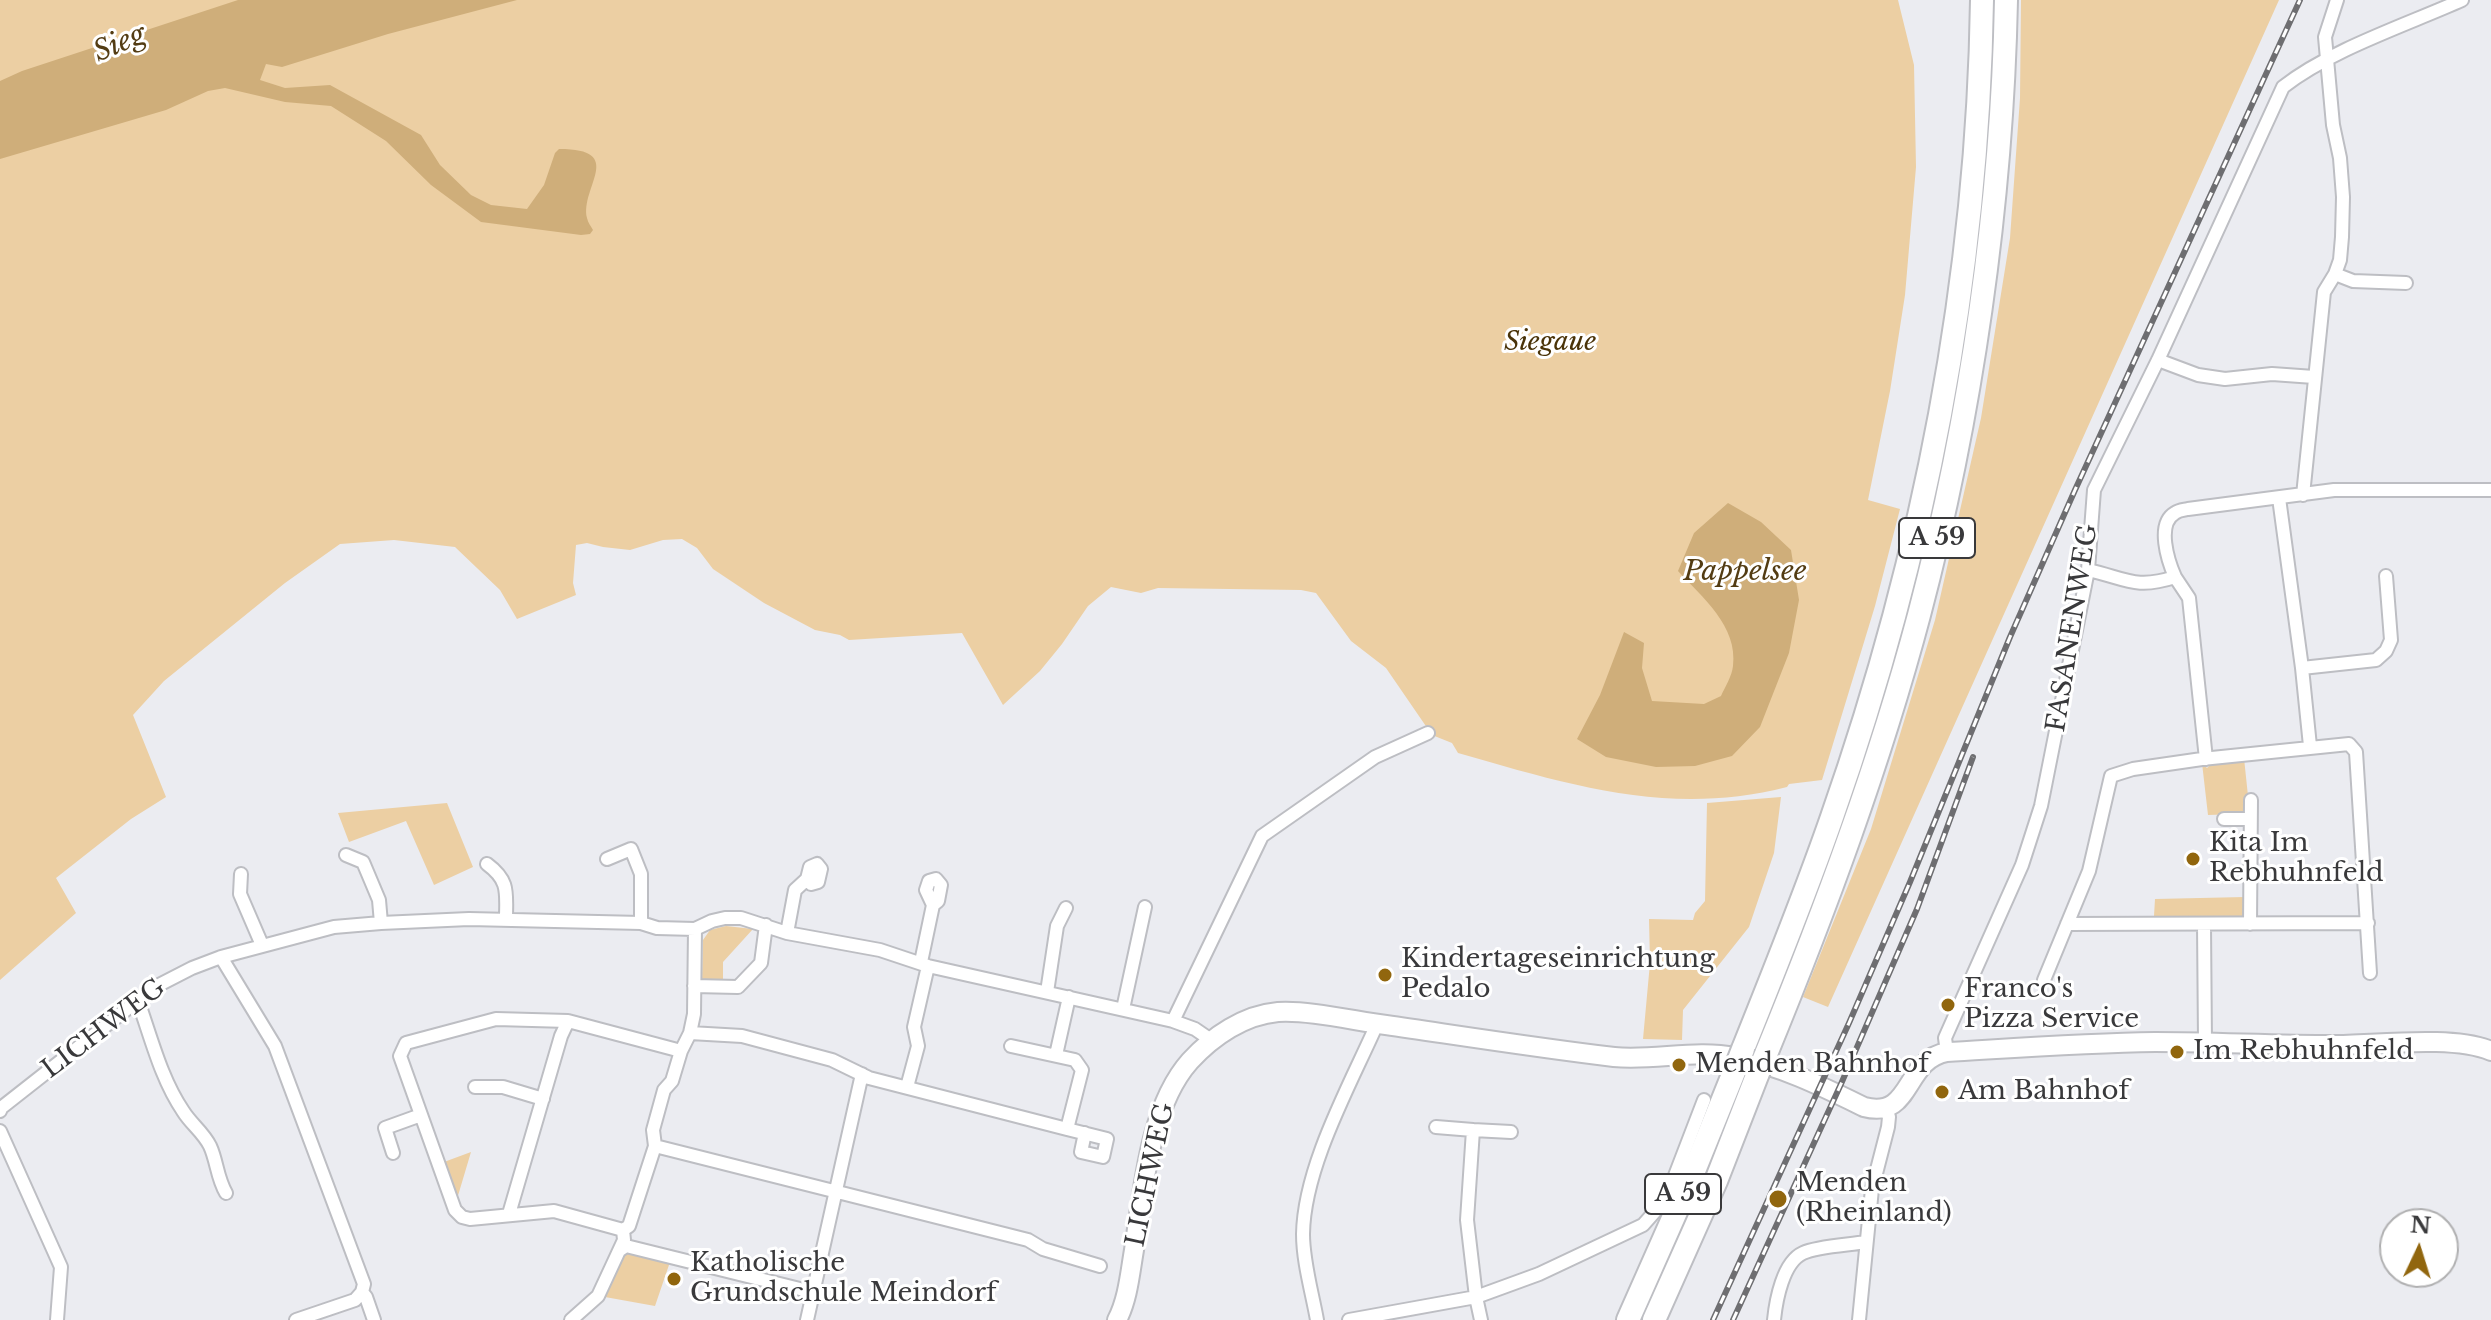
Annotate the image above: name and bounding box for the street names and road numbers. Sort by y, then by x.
road number: A 59 [1899,518,1975,558]
street label: FASANENWEG [2041,522,2105,734]
street label: LICHWEG [36,972,172,1086]
street label: LICHWEG [1121,1100,1181,1250]
road number: A 59 [1645,1174,1721,1214]

